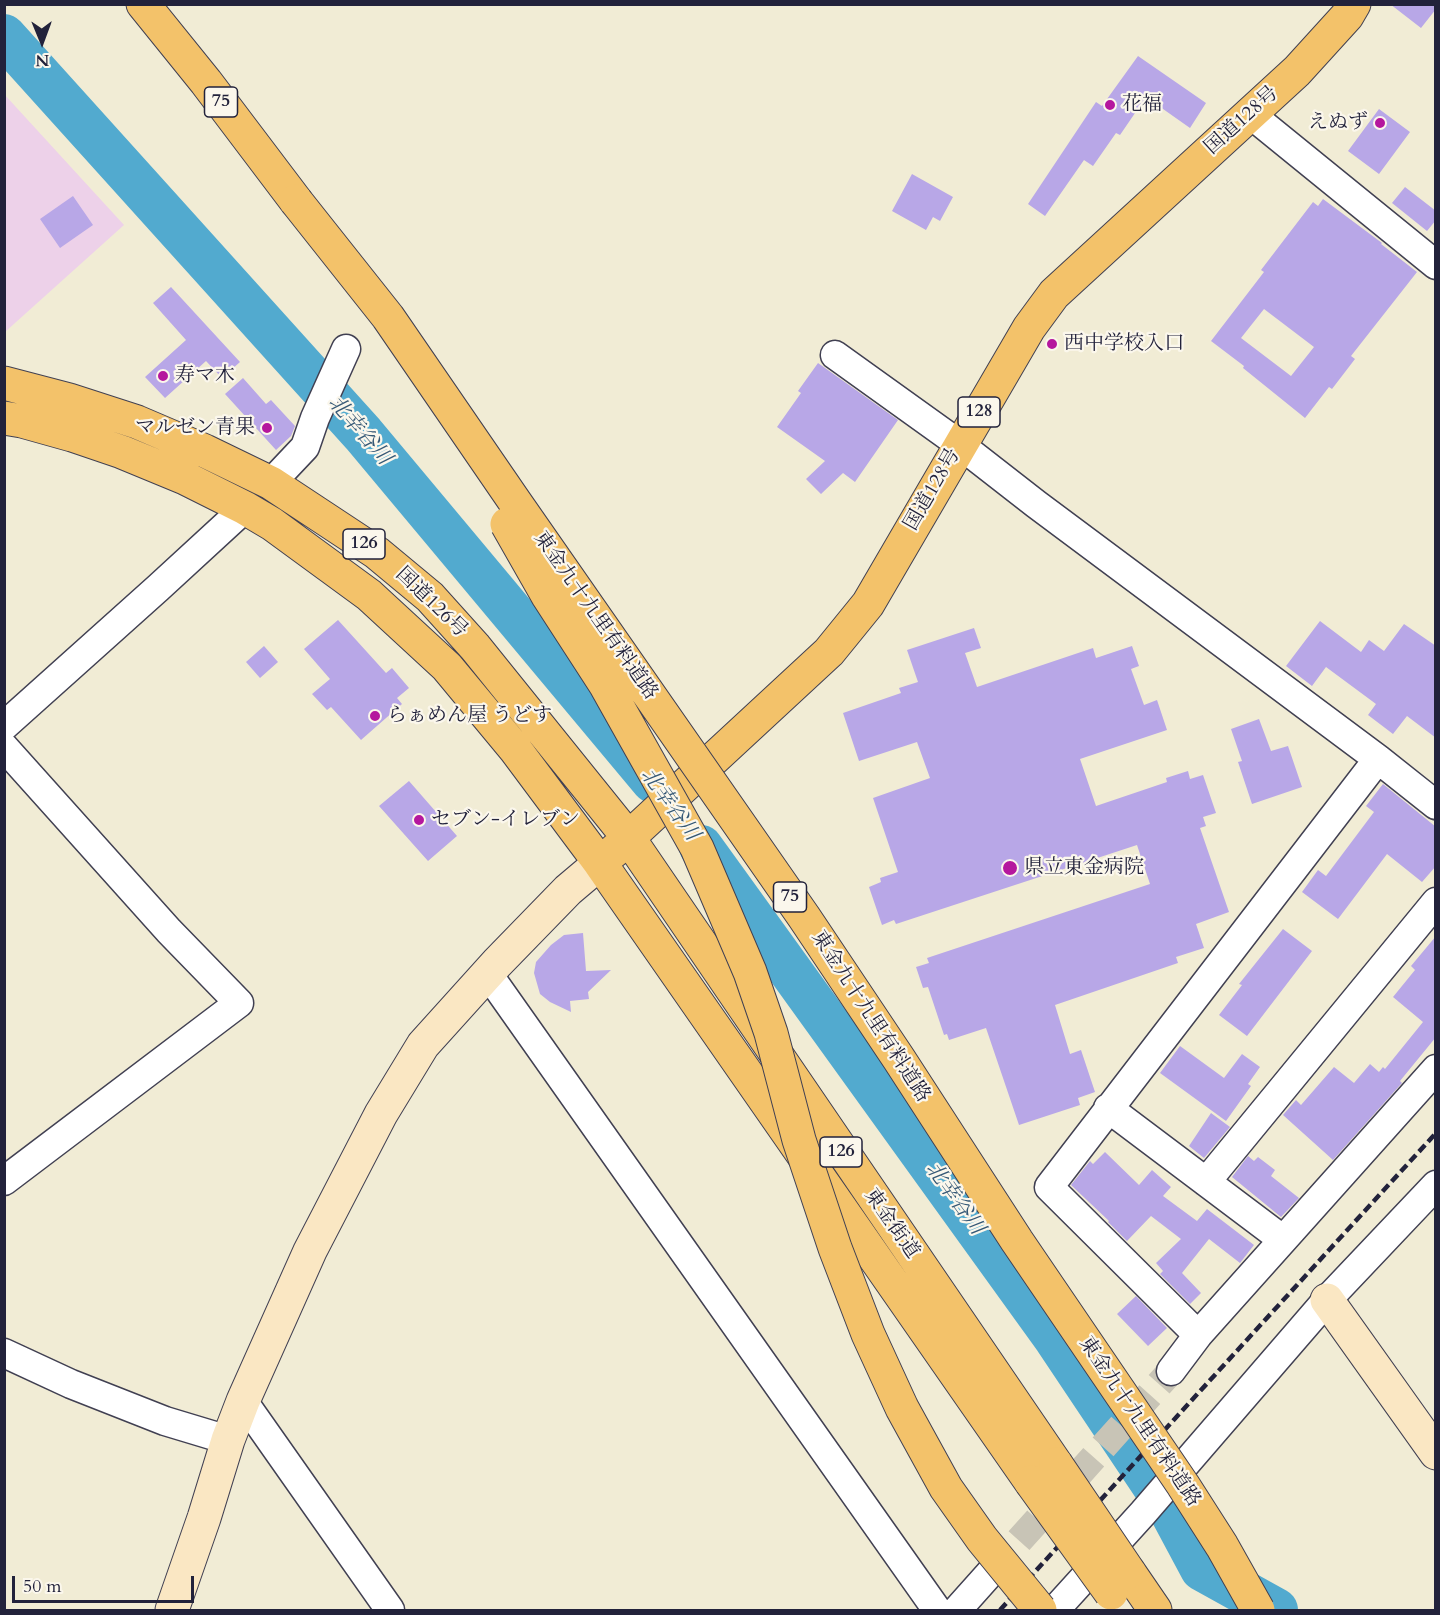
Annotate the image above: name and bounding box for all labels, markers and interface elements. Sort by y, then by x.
north arrow [12,12,72,72]
text: N [35,49,49,71]
street label: 国道128号 [1200,82,1284,160]
road number: 75 [204,87,238,117]
place label: 花福 [1122,93,1162,117]
marker: 花福 [1103,98,1117,112]
place label: えぬず [1308,111,1368,135]
marker: えぬず [1373,116,1387,130]
place label: 西中学校入口 [1064,332,1184,356]
marker: 西中学校入口 [1045,337,1059,351]
place label: 寿マ木 [175,364,235,388]
marker: 寿マ木 [156,369,170,383]
water label: 北幸谷川 [322,391,396,471]
road number: 128 [958,397,1000,427]
place label: マルゼン青果 [135,416,255,440]
marker: マルゼン青果 [260,421,274,435]
street label: 国道128号 [900,445,966,535]
street label: 東金九十九里有料道路 [528,527,662,705]
road number: 126 [343,529,385,559]
street label: 国道126号 [390,563,472,643]
place label: らぁめん屋 うどす [387,704,552,728]
marker: らぁめん屋 うどす [368,709,382,723]
water label: 北幸谷川 [634,764,704,846]
place label: セブン-イレブン [431,808,580,832]
marker: セブン-イレブン [412,813,426,827]
place label: 県立東金病院 [1024,856,1144,880]
marker: 県立東金病院 [1001,859,1019,877]
road number: 75 [774,882,806,912]
street label: 東金九十九里有料道路 [805,927,935,1107]
road number: 126 [820,1137,862,1167]
water label: 北幸谷川 [919,1158,989,1240]
street label: 東金街道 [858,1184,924,1264]
street label: 東金九十九里有料道路 [1073,1332,1205,1512]
scale bar [15,1564,196,1602]
text: 50 m [23,1574,62,1599]

